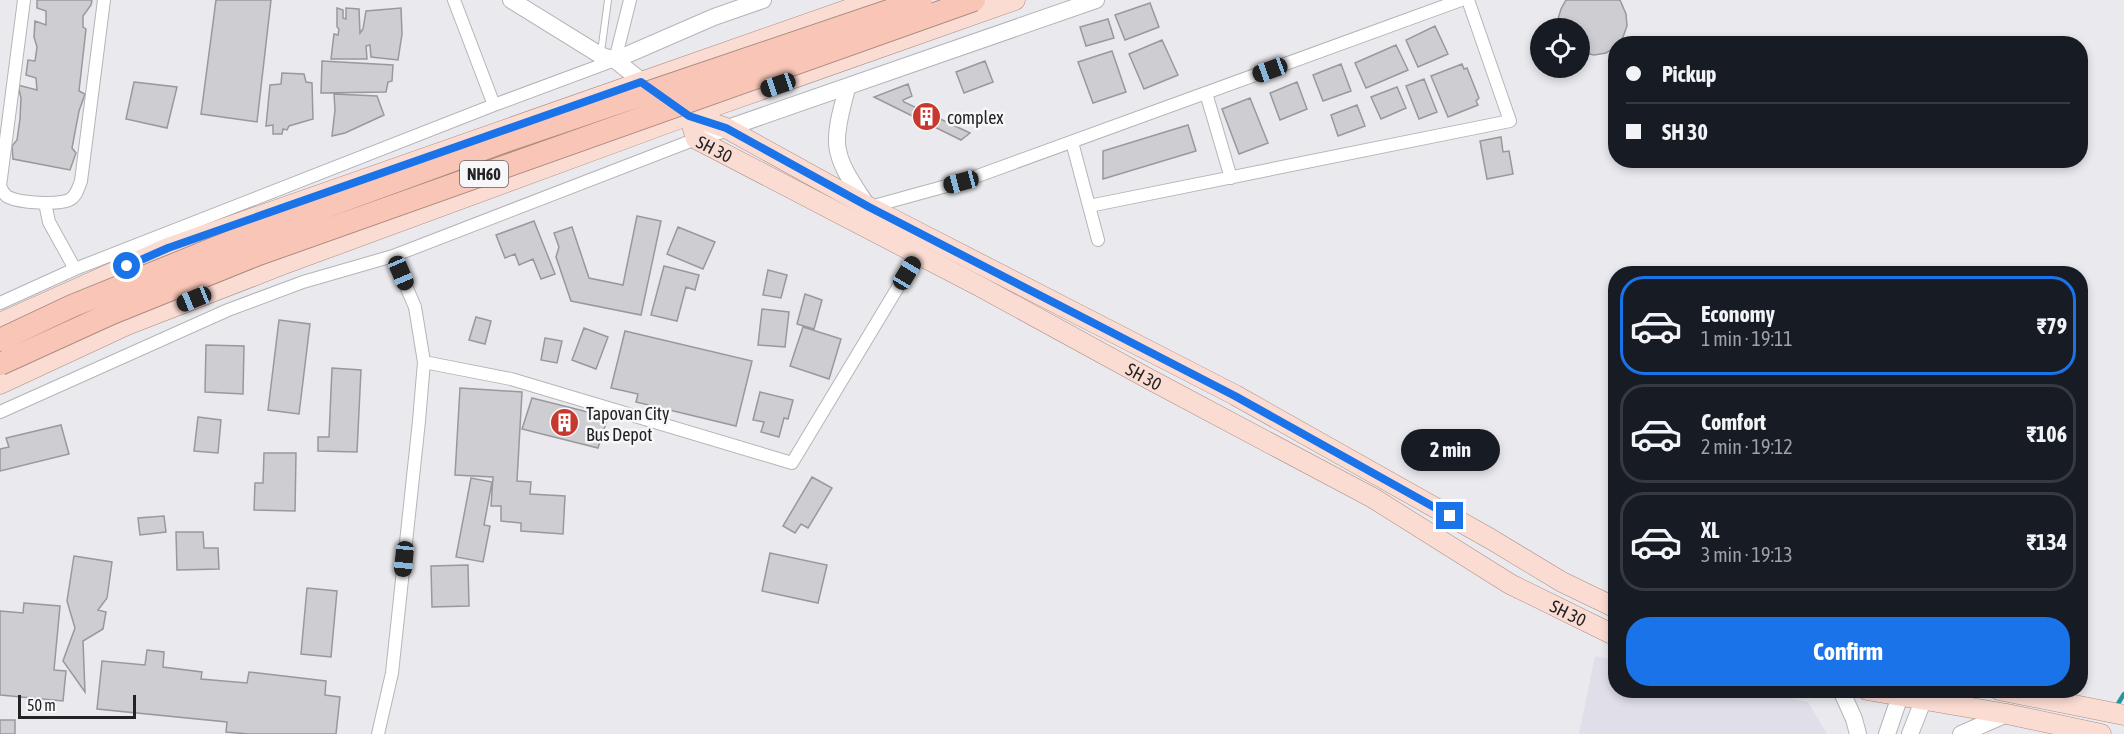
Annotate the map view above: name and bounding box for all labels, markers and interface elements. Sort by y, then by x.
map controls [1530,18,1590,78]
button: locate [1530,18,1590,78]
car [1250,55,1290,85]
text: Pickup [1662,61,1717,87]
car [758,71,798,99]
building icon: complex [910,101,942,133]
place label: complex [947,107,1003,128]
text: SH 30 [1662,119,1708,145]
street label: SH 30 [693,131,736,167]
road number: NH60 [460,161,508,187]
car [941,169,981,195]
route start [113,252,140,279]
car [386,253,416,293]
car [890,253,924,293]
car [174,284,214,314]
icon: car [1629,299,1683,353]
text: Economy [1701,301,1775,327]
text: ₹79 [2037,313,2067,339]
text: 1 min · 19:11 [1701,327,1793,350]
street label: SH 30 [1123,358,1165,394]
place label: Tapovan City Bus Depot [586,403,669,445]
building icon: Tapovan City Bus Depot [549,407,581,439]
icon: car [1629,407,1683,461]
text: Comfort [1701,409,1766,435]
text: ₹106 [2027,421,2067,447]
callout: 2 min [1400,429,1500,471]
text: 2 min · 19:12 [1701,435,1793,458]
text: 2 min [1430,438,1471,461]
route end [1436,502,1463,529]
icon: car [1629,515,1683,569]
text: XL [1701,517,1719,543]
text: ₹134 [2027,529,2067,555]
car [393,540,415,578]
text: 3 min · 19:13 [1701,543,1793,566]
street label: SH 30 [1547,595,1590,630]
button: Confirm [1626,617,2070,686]
scale bar [18,692,136,720]
text: 50 m [27,696,56,714]

